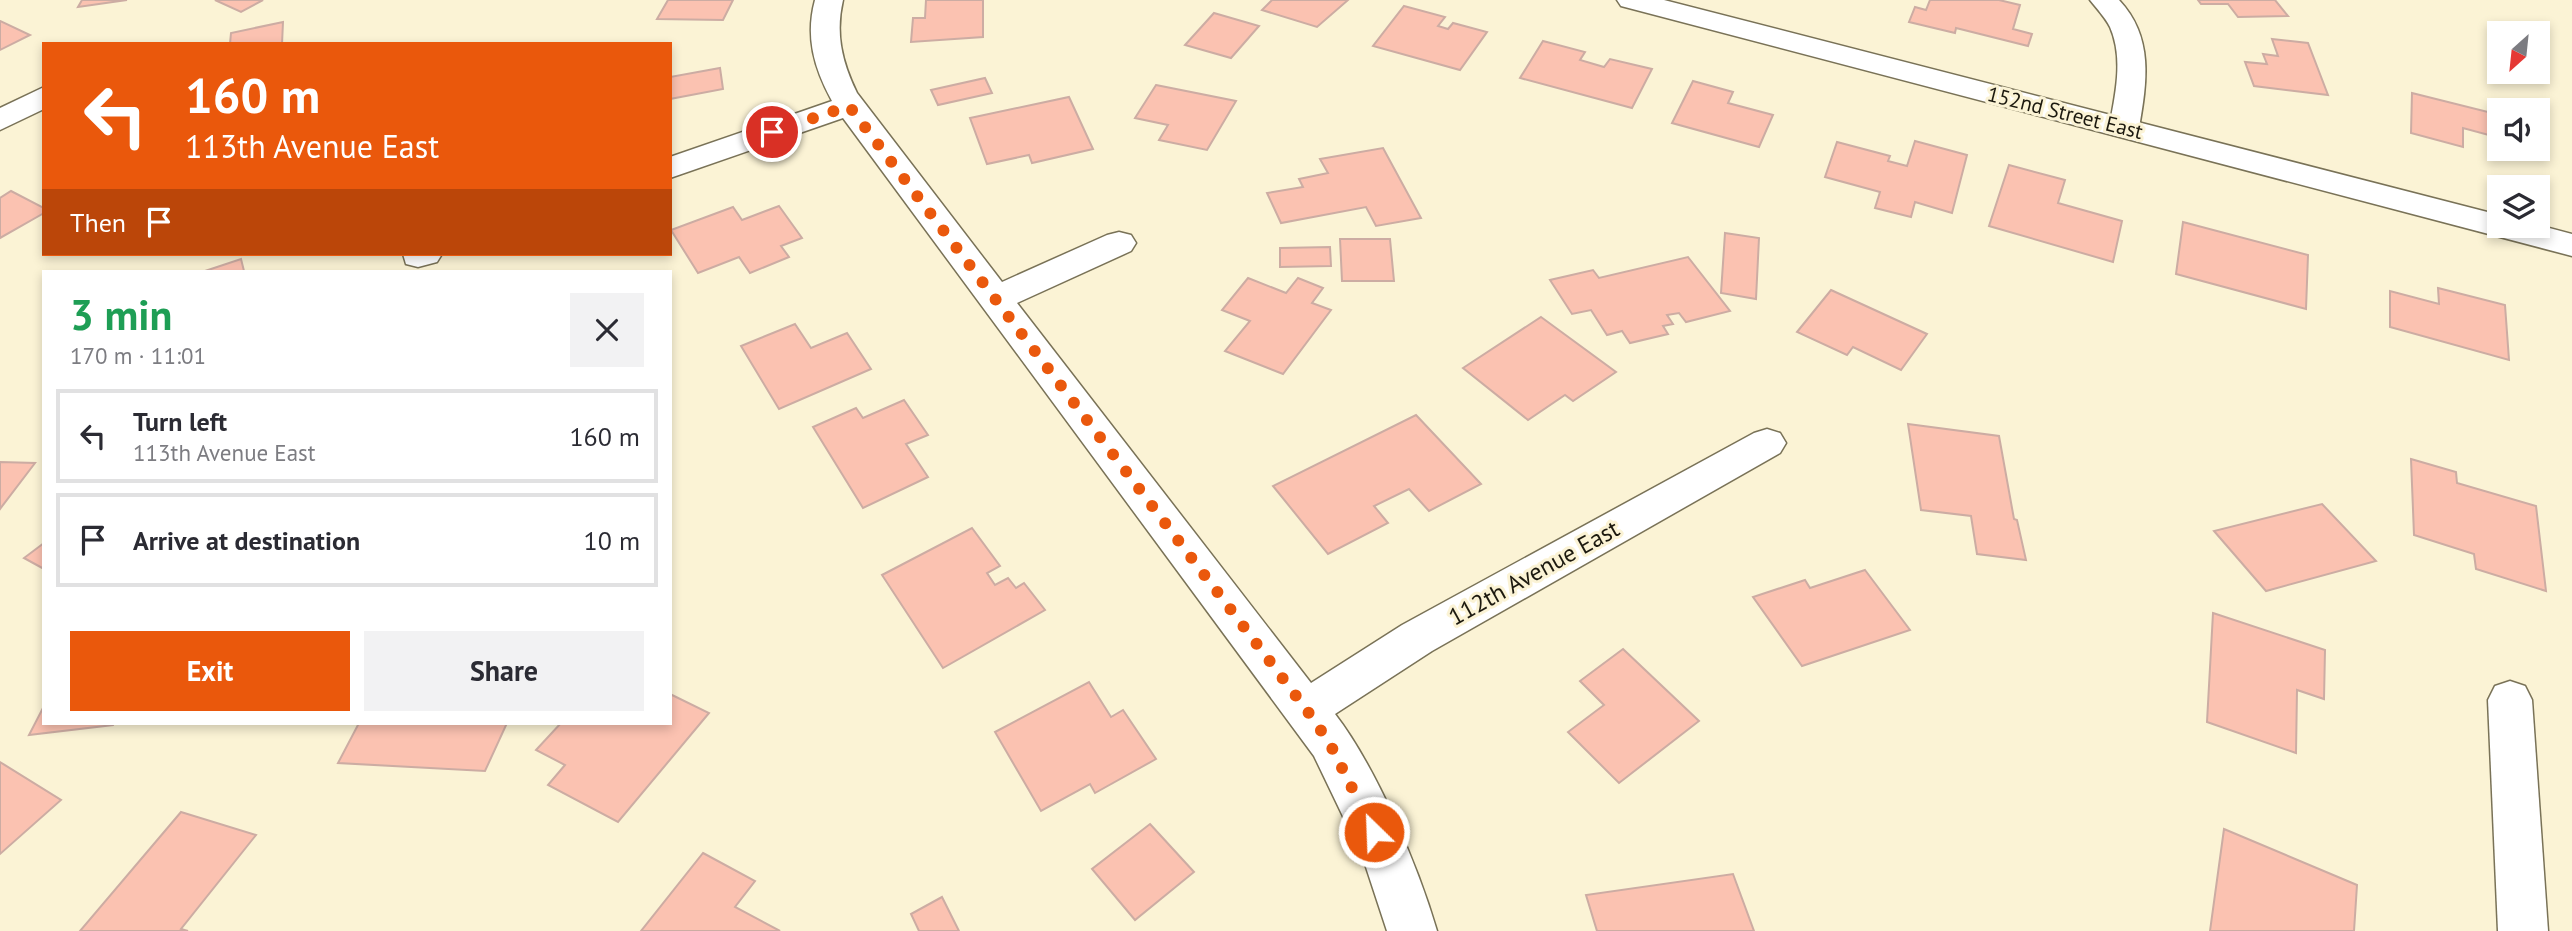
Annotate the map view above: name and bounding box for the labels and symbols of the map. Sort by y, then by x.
north arrow [2487,21,2550,84]
street label: 152nd Street East [1984,80,2146,145]
pin [742,102,802,162]
street label: 112th Avenue East [1443,513,1625,632]
position arrow [1337,795,1411,869]

